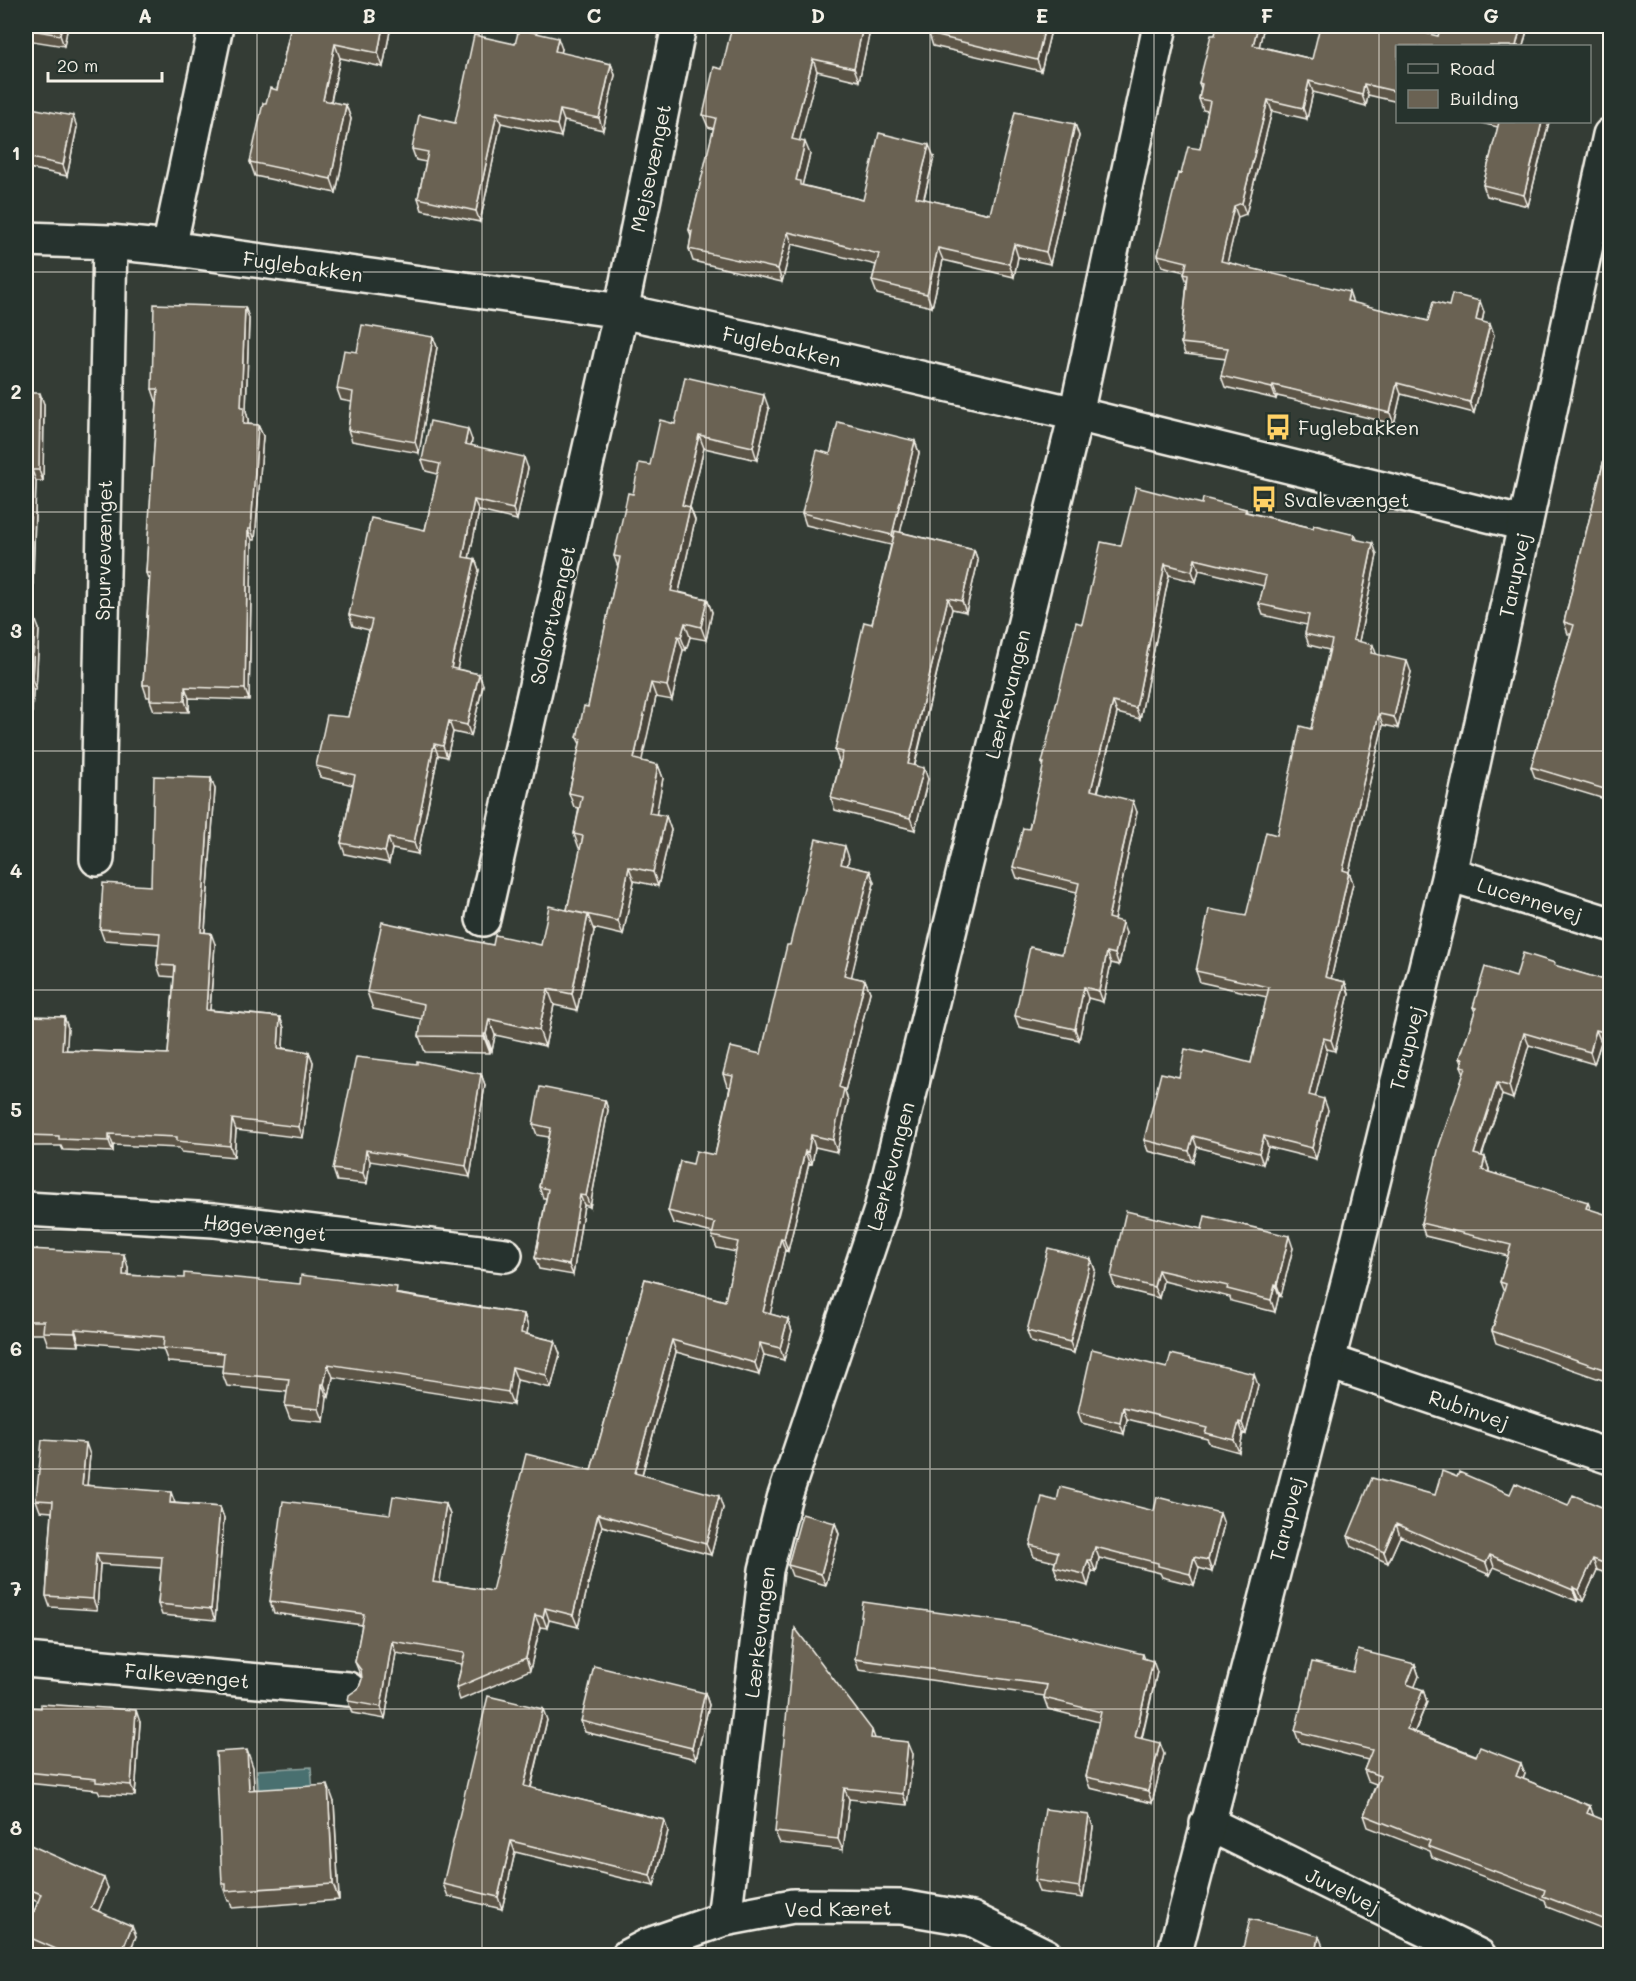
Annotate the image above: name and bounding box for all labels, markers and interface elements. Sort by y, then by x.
text: A [138,2,152,28]
text: B [362,2,376,28]
text: C [587,2,602,28]
text: D [811,2,825,28]
text: E [1036,2,1048,28]
text: F [1261,2,1274,28]
text: G [1483,2,1499,28]
scale bar [48,45,162,83]
legend [1396,45,1591,123]
text: 20 m [57,53,98,77]
text: Road [1450,56,1495,80]
text: Building [1450,86,1518,110]
street label: Mejsevænget [624,101,676,235]
text: 1 [12,139,20,165]
street label: Fuglebakken [241,245,365,287]
street label: Fuglebakken [720,320,844,372]
text: 2 [10,378,22,404]
bus stop icon: Fuglebakken [1263,412,1293,442]
place label: Fuglebakken [1298,414,1419,440]
street label: Spurvevænget [89,479,117,621]
bus stop icon: Svalevænget [1249,484,1279,514]
place label: Svalevænget [1284,486,1409,512]
street label: Tarupvej [1492,530,1536,620]
street label: Solsortvænget [523,543,581,687]
text: 3 [10,617,22,643]
street label: Lærkevangen [978,627,1036,761]
text: 4 [10,857,23,883]
street label: Lucernevej [1474,871,1586,927]
street label: Tarupvej [1383,1003,1429,1093]
text: 5 [10,1096,22,1122]
street label: Lærkevangen [860,1099,920,1233]
street label: Høgevænget [202,1208,328,1246]
text: 6 [10,1335,22,1361]
street label: Rubinvej [1425,1383,1513,1435]
street label: Tarupvej [1263,1474,1309,1564]
street label: Lærkevangen [738,1565,780,1699]
text: 7 [10,1575,22,1601]
street label: Falkevænget [124,1657,250,1693]
text: 8 [10,1814,22,1840]
street label: Juvelvej [1302,1861,1384,1919]
street label: Ved Kæret [784,1894,892,1922]

